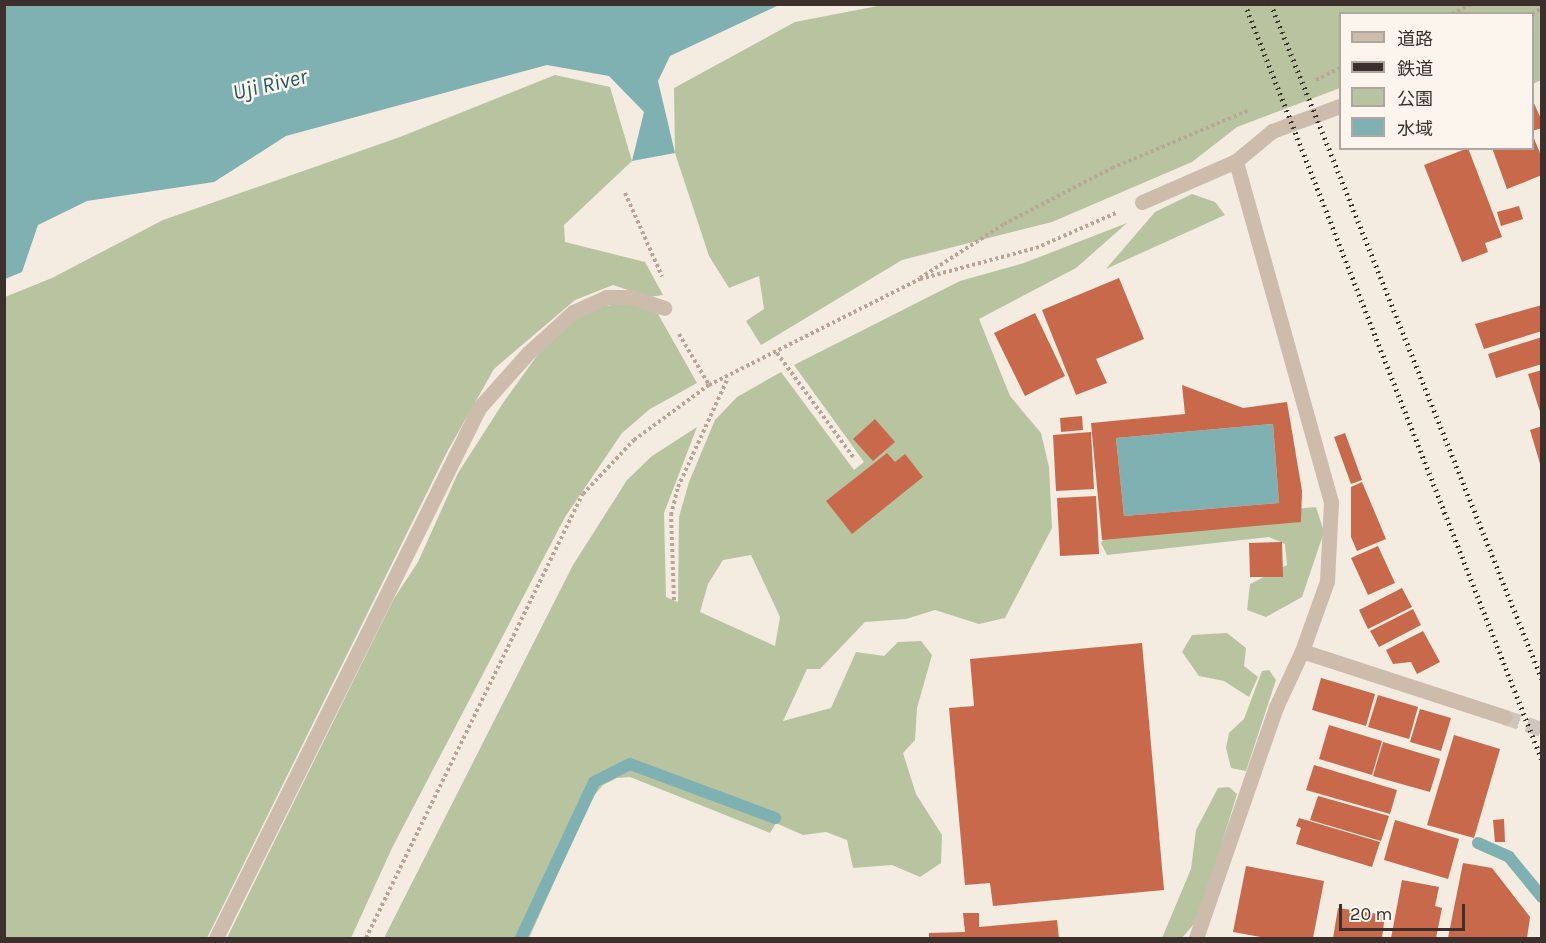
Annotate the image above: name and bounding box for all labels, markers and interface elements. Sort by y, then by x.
legend [1339,12,1534,150]
text: 道路 [1397,28,1433,50]
text: 鉄道 [1397,58,1433,80]
water label: Uji River [230,64,310,106]
text: 公園 [1397,88,1433,110]
text: 水域 [1397,118,1433,140]
scale bar [1342,892,1468,930]
text: 20 m [1350,903,1392,925]

